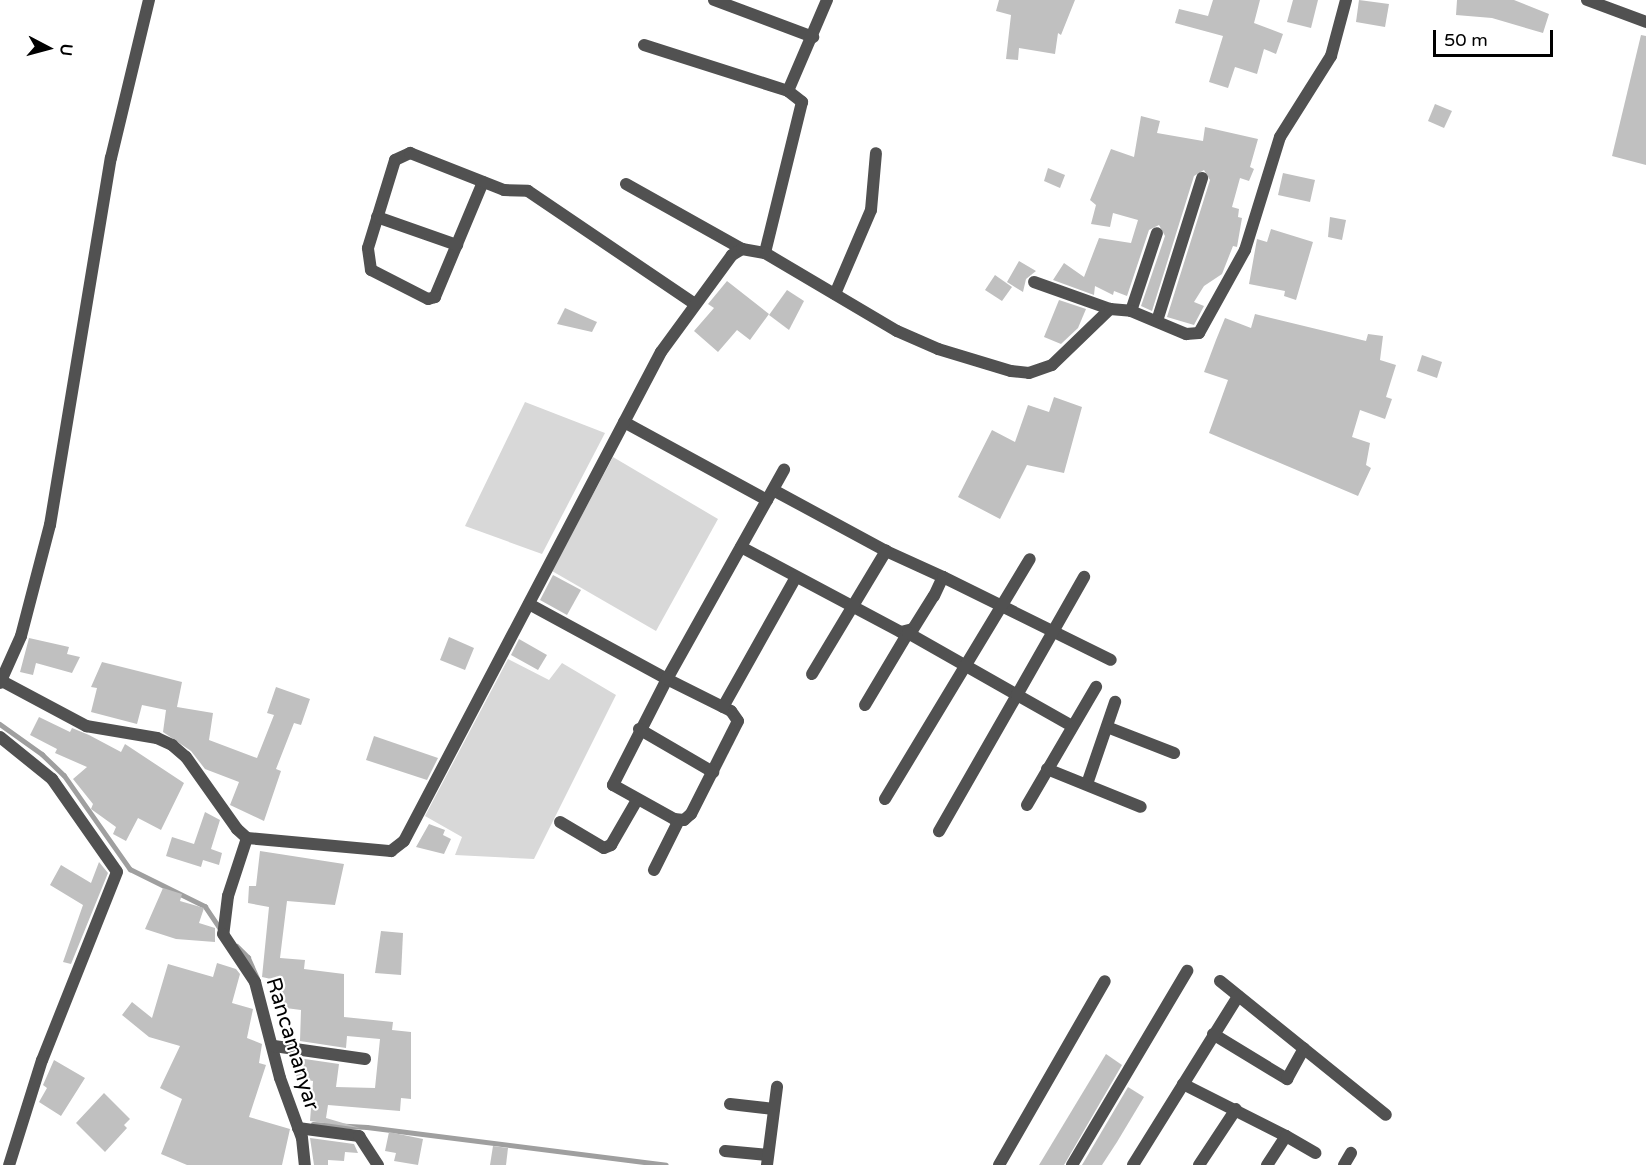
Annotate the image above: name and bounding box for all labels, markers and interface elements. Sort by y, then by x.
north arrow [18,18,78,78]
scale bar [1436,18,1556,56]
text: 50 m [1444,29,1488,51]
text: U [55,43,76,57]
street label: Rancamanyar [260,975,324,1113]

